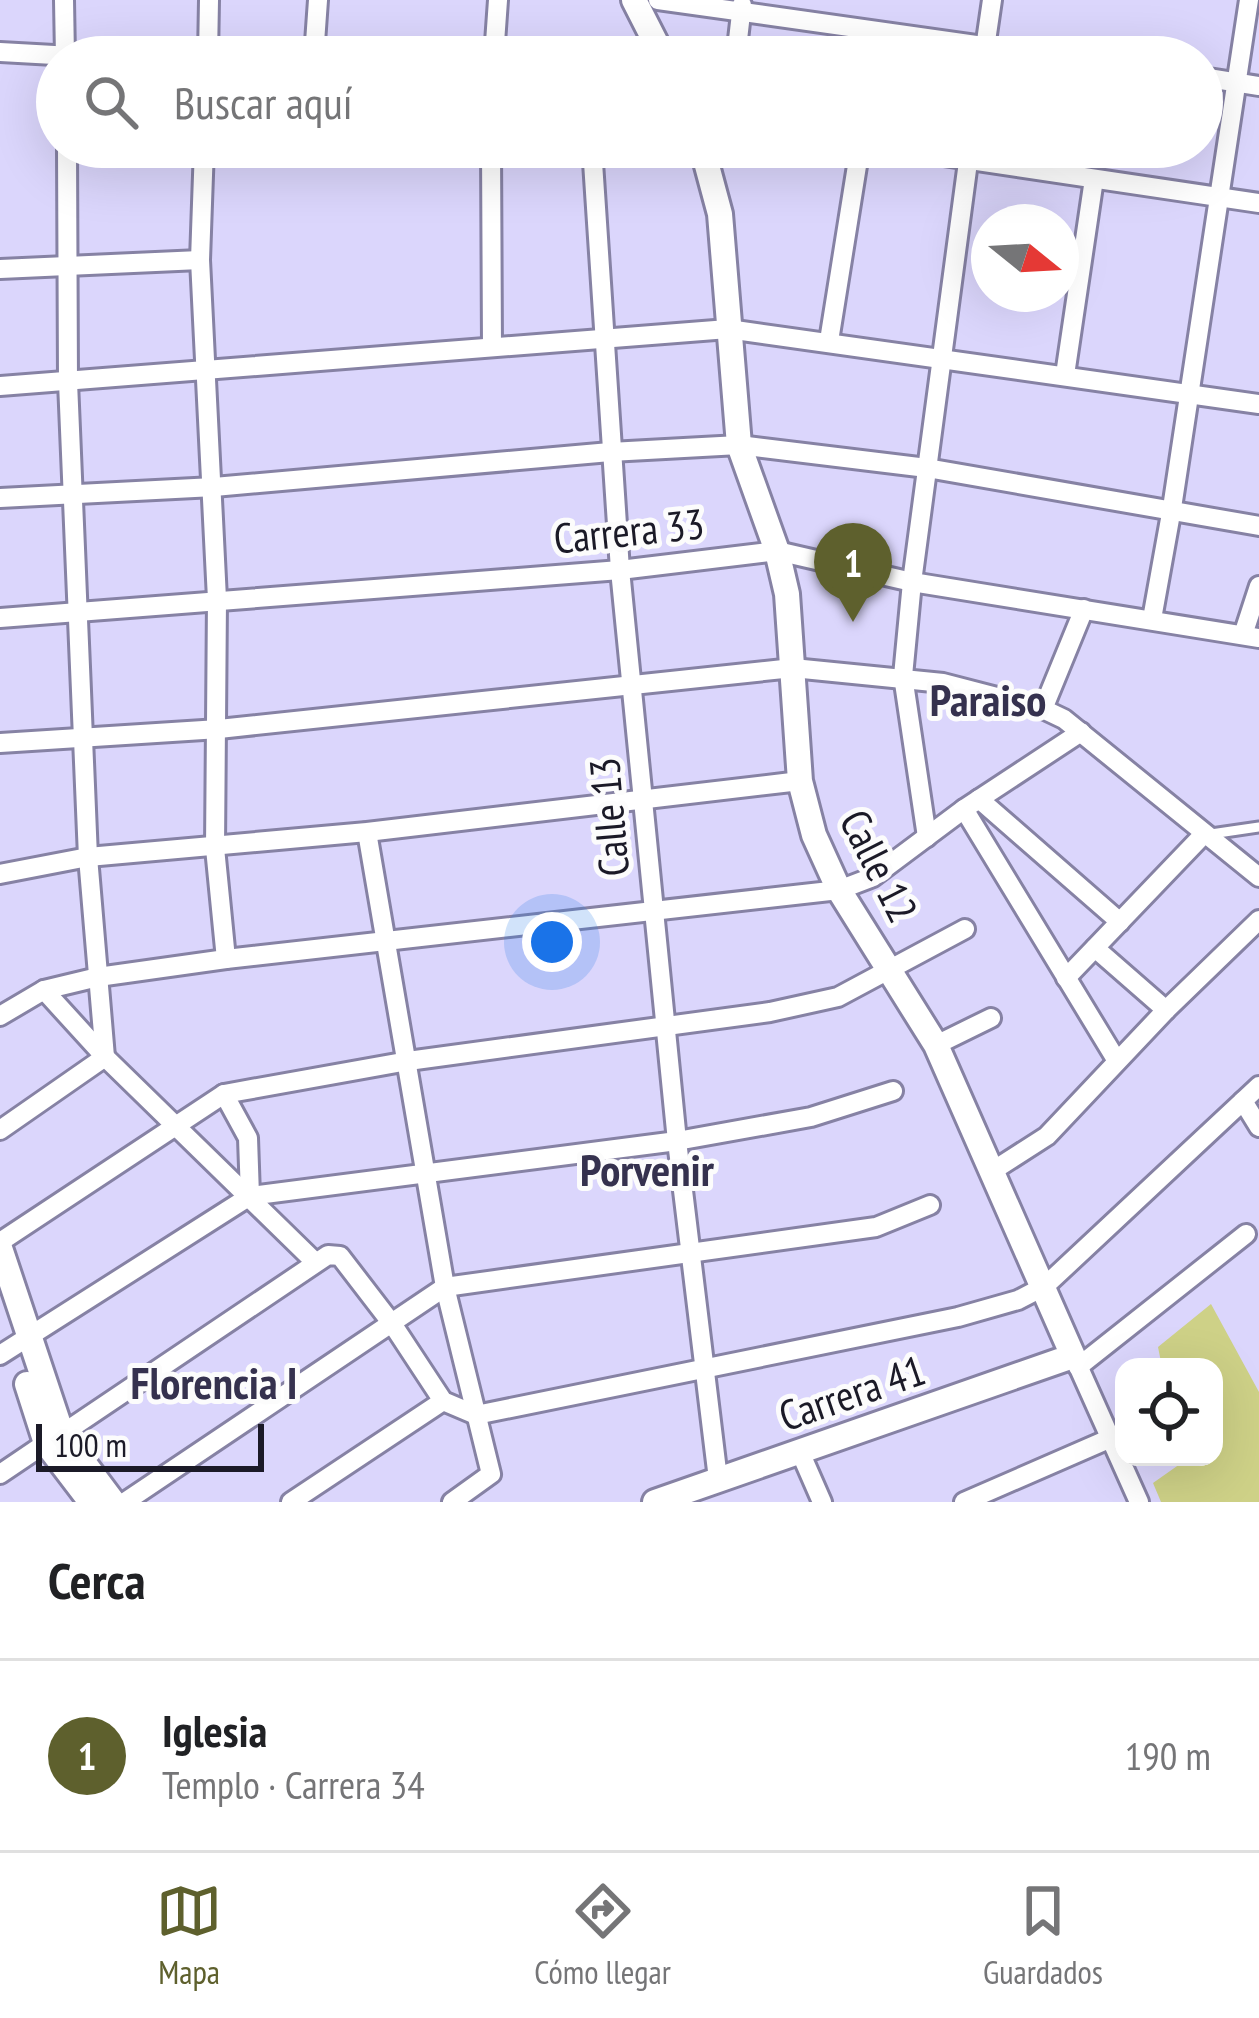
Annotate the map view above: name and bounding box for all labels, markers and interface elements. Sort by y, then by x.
search box [36,36,1223,168]
icon: search [78,69,144,135]
text: Buscar aquí [174,73,353,131]
north arrow [971,204,1079,312]
street label: Carrera 33 [551,495,707,566]
pin: 1 [814,523,892,622]
district label: Paraiso [930,670,1046,728]
street label: Calle 13 [576,755,641,879]
street label: Calle 12 [828,800,931,931]
your location [522,912,582,972]
district label: Porvenir [580,1140,715,1198]
street label: Carrera 41 [772,1342,932,1443]
district label: Florencia I [131,1353,297,1411]
map controls [1115,1358,1223,1466]
button: locate [1115,1358,1223,1466]
scale bar [36,1418,264,1471]
text: 100 m [54,1423,127,1466]
text: Cerca [48,1547,146,1613]
text: Iglesia [162,1701,267,1759]
text: 1 [78,1730,96,1781]
text: 190 m [1125,1730,1211,1781]
text: Templo · Carrera 34 [162,1759,425,1810]
tab: Mapa [156,1878,222,1993]
tab: Cómo llegar [534,1878,671,1993]
tab: Guardados [983,1878,1103,1993]

